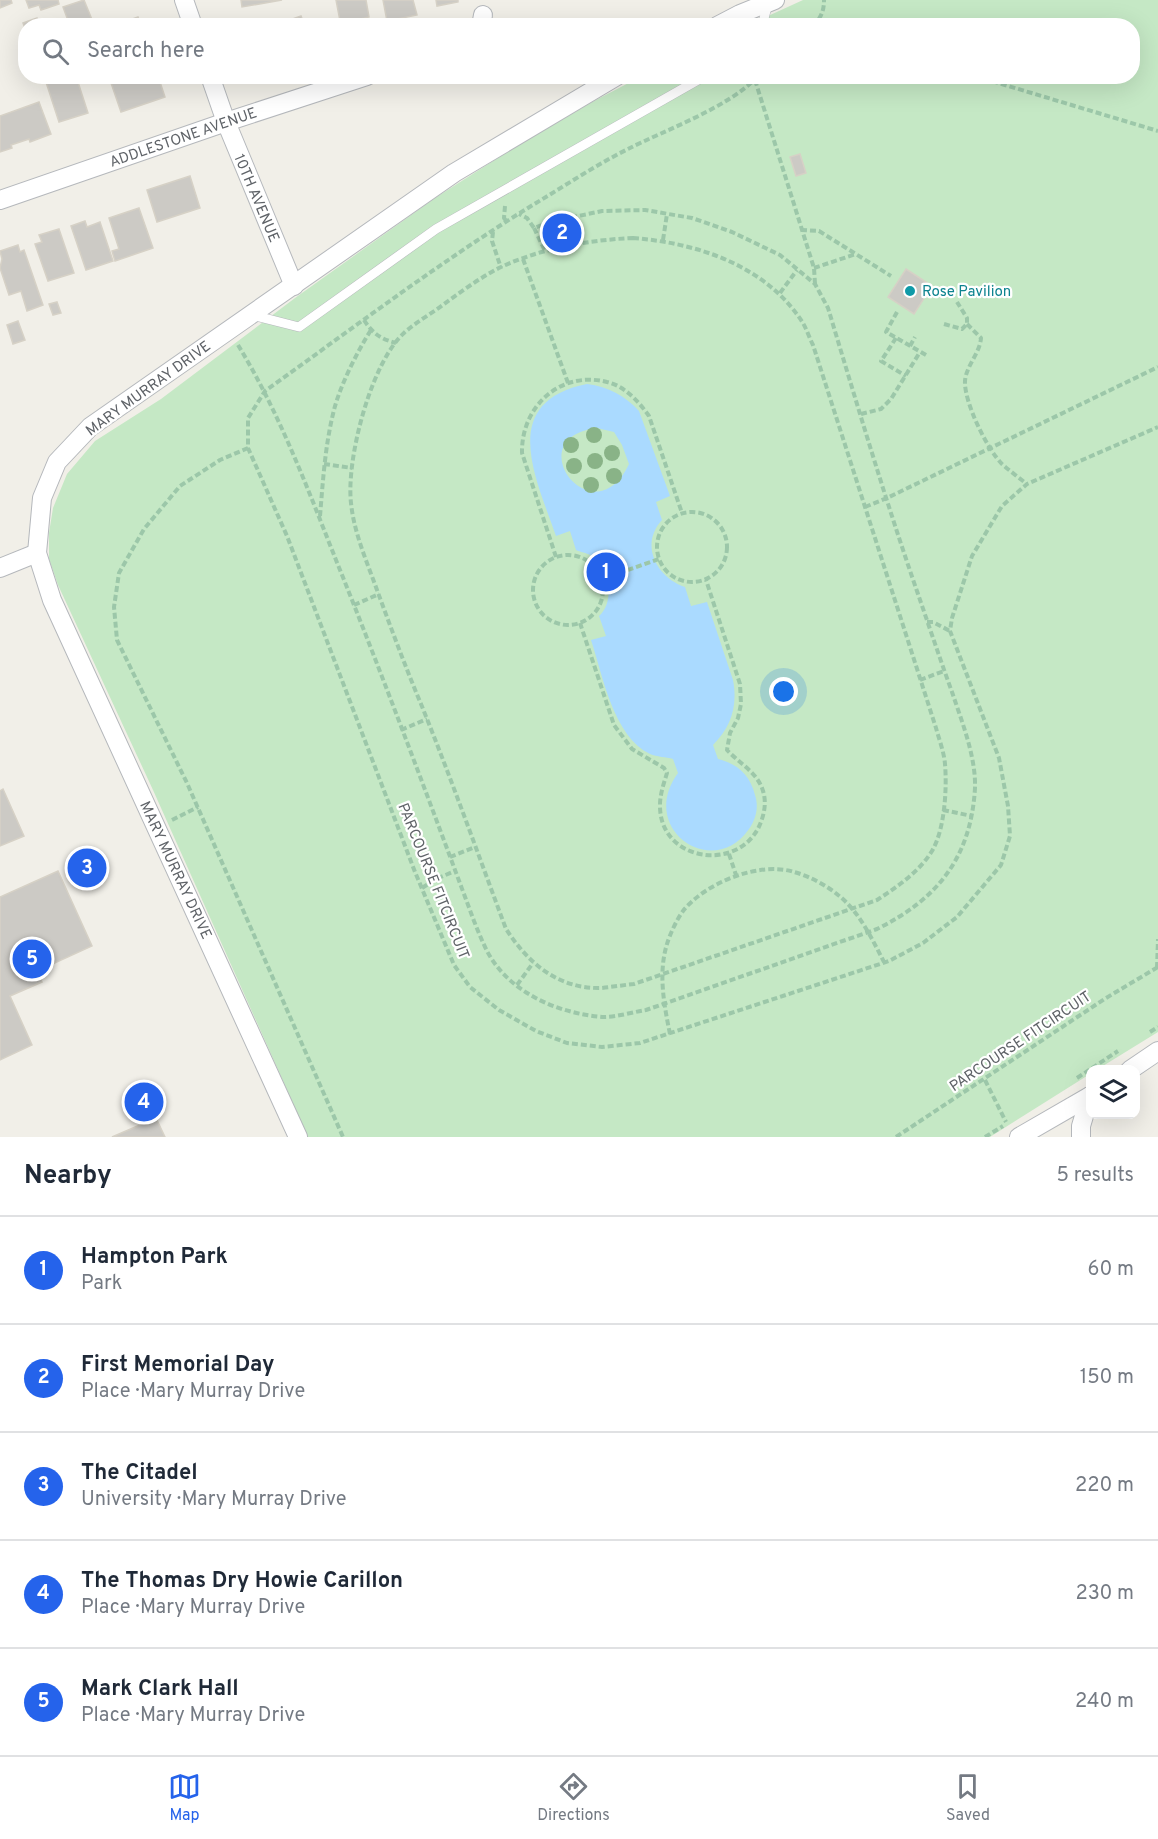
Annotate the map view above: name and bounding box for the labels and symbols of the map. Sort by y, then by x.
street label: ADDLESTONE AVENUE [107,104,260,173]
street label: 10TH AVENUE [229,152,283,246]
pin: 2 [542,210,582,256]
place label: Rose Pavilion [922,283,1011,302]
marker: Rose Pavilion [903,284,917,298]
street label: MARY MURRAY DRIVE [83,337,215,441]
pin: 1 [586,550,626,594]
your location [769,677,798,706]
street label: MARY MURRAY DRIVE [134,799,215,943]
street label: PARCOURSE FITCIRCUIT [393,801,473,962]
pin: 3 [68,846,106,890]
pin: 5 [12,936,51,982]
street label: PARCOURSE FITCIRCUIT [946,988,1095,1097]
pin: 4 [124,1080,164,1124]

